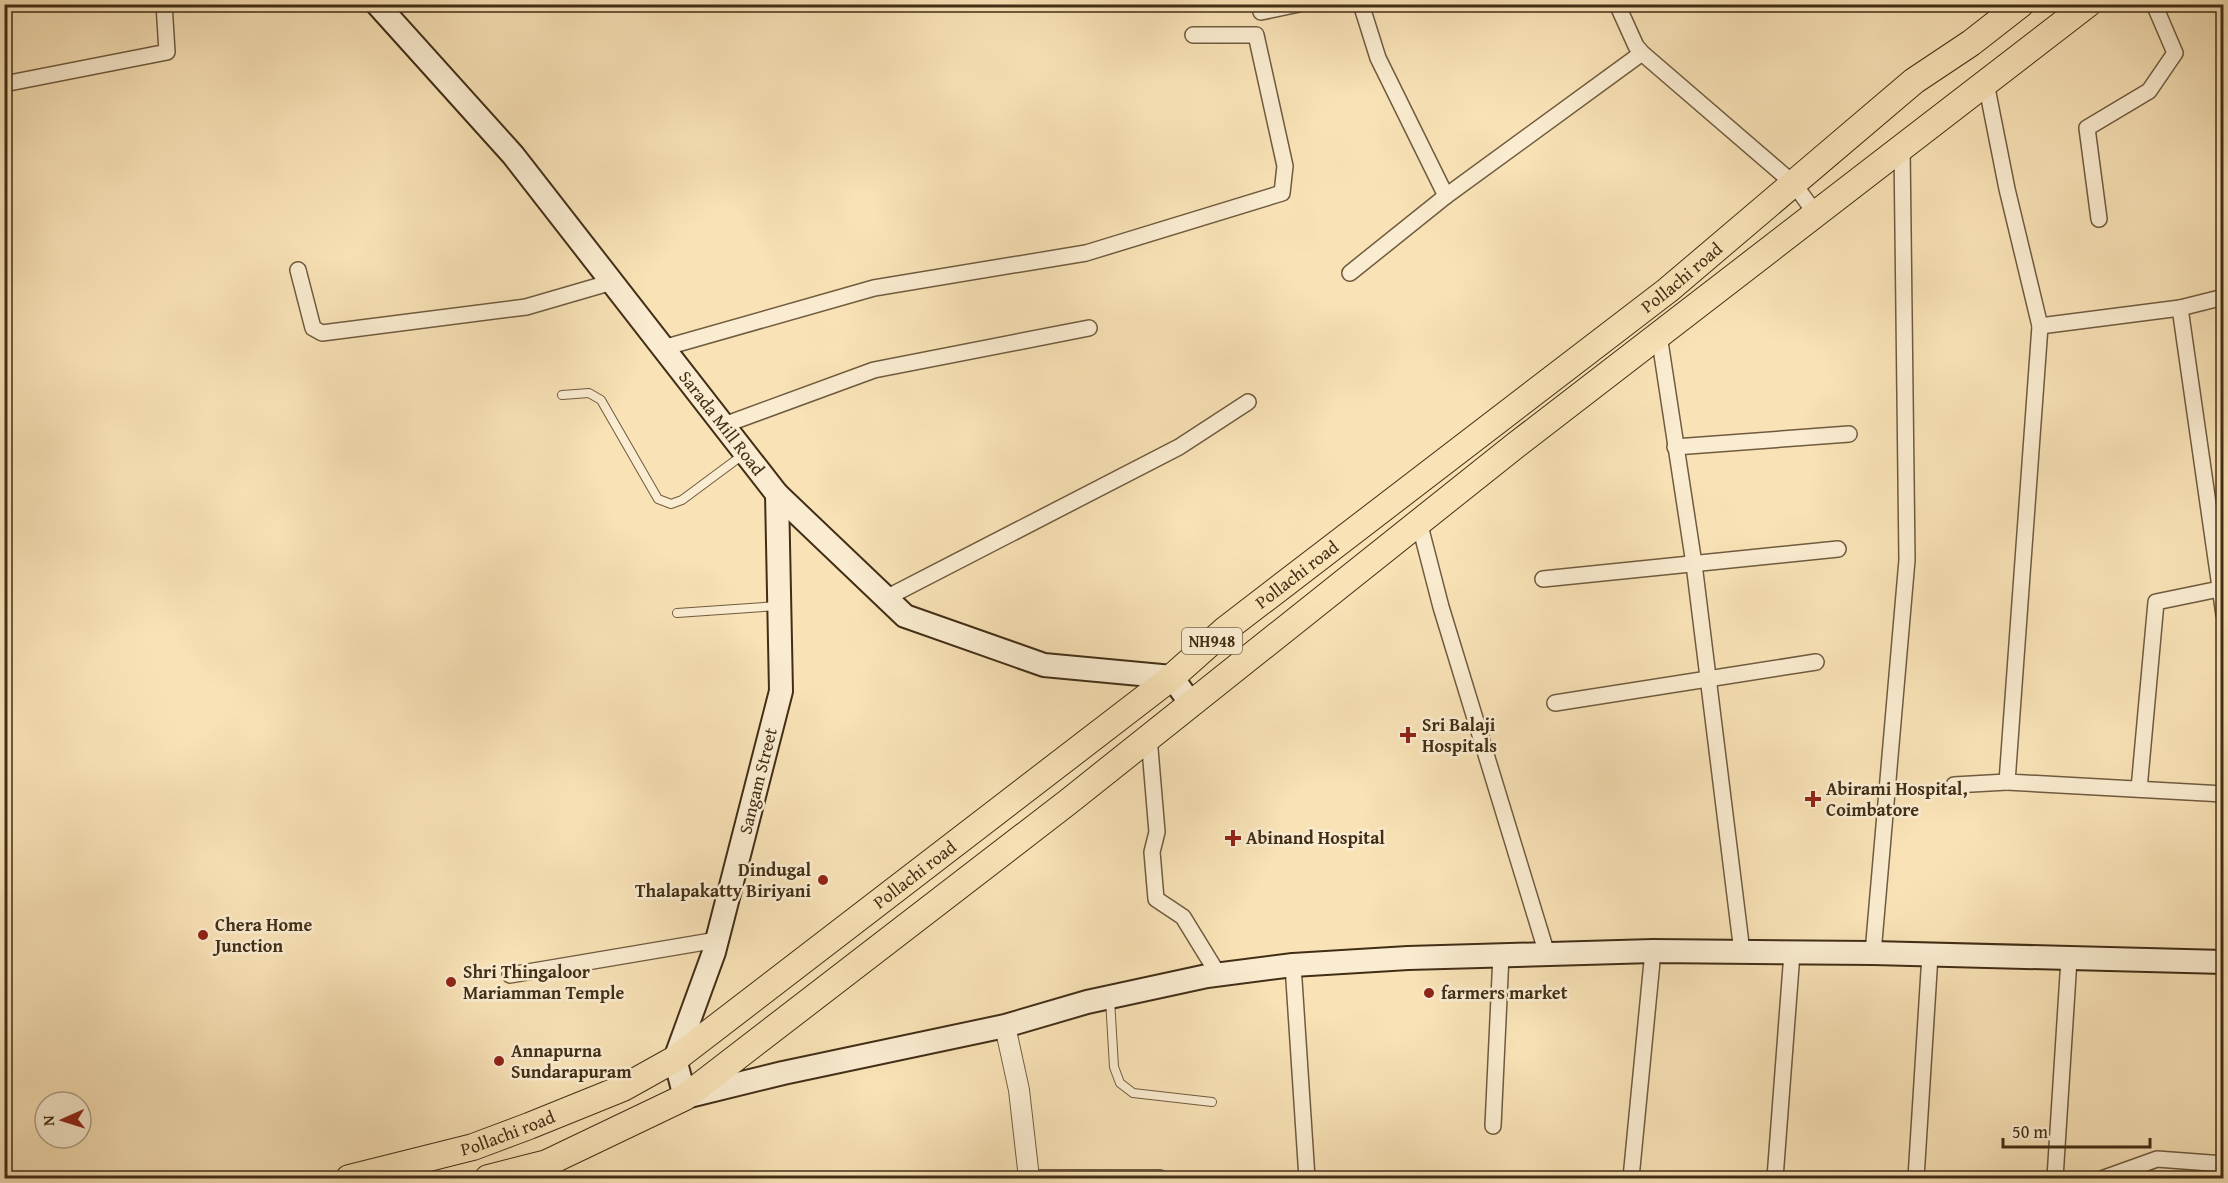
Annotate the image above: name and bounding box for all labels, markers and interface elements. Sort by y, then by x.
street label: Pollachi road [1635,235,1728,319]
street label: Sarada Mill Road [673,364,772,481]
street label: Pollachi road [1249,533,1344,615]
road number: NH948 [1182,628,1242,654]
place label: Sri Balaji Hospitals [1422,711,1497,759]
street label: Sangam Street [731,724,784,837]
marker: Sri Balaji Hospitals [1399,726,1417,744]
place label: Abirami Hospital, Coimbatore [1826,775,1968,823]
marker: Abirami Hospital, Coimbatore [1804,790,1822,808]
place label: Abinand Hospital [1246,824,1385,851]
marker: Abinand Hospital [1224,829,1242,847]
street label: Pollachi road [867,833,962,915]
place label: Dindugal Thalapakatty Biriyani [635,856,811,904]
marker: Dindugal Thalapakatty Biriyani [816,873,830,887]
place label: Chera Home Junction [212,911,312,959]
marker: Chera Home Junction [196,928,210,942]
place label: Shri Thingaloor Mariamman Temple [463,958,624,1006]
marker: Shri Thingaloor Mariamman Temple [444,975,458,989]
place label: farmers market [1441,979,1568,1006]
marker: farmers market [1422,986,1436,1000]
place label: Annapurna Sundarapuram [511,1037,632,1085]
marker: Annapurna Sundarapuram [492,1054,506,1068]
north arrow [33,1090,93,1150]
street label: Pollachi road [458,1103,559,1163]
scale bar [2003,1111,2150,1149]
text: N [36,1115,60,1127]
text: 50 m [2012,1118,2048,1145]

